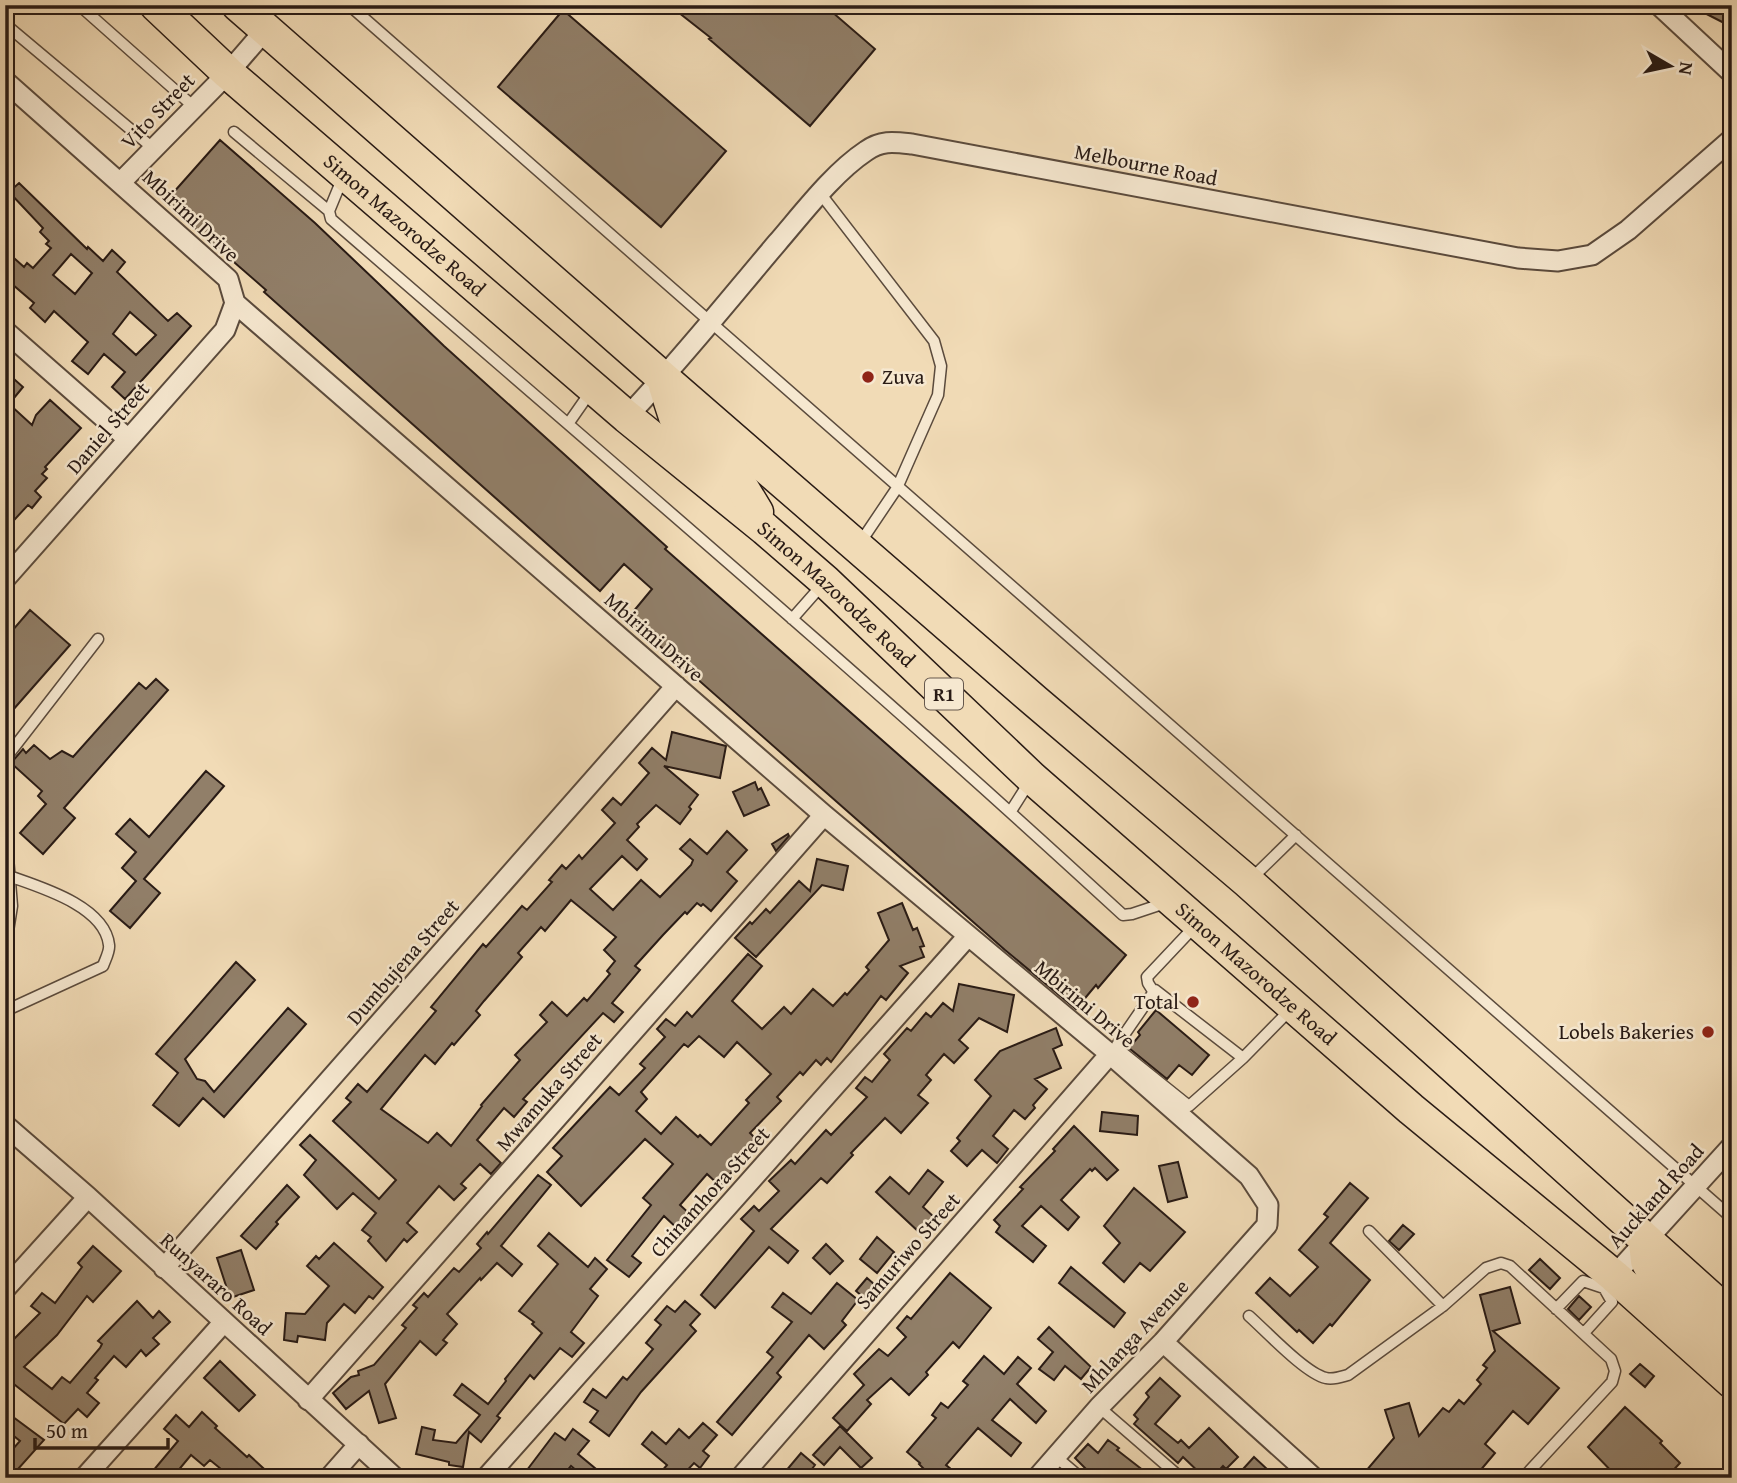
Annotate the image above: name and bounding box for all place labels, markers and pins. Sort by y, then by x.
place label: Zuva [882,361,925,392]
marker: Zuva [860,369,876,385]
place label: Total [1134,986,1179,1017]
marker: Total [1185,994,1201,1010]
place label: Lobels Bakeries [1559,1016,1694,1047]
marker: Lobels Bakeries [1700,1024,1716,1040]

